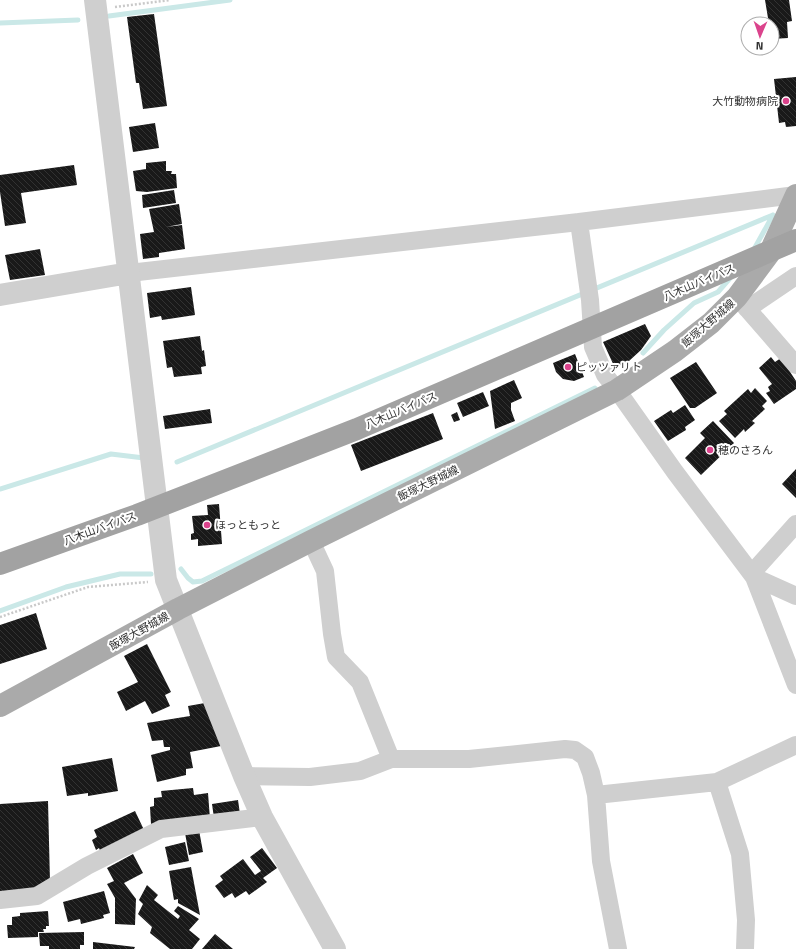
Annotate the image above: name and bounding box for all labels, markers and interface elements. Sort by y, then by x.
north arrow [740,16,780,56]
text: N [756,38,764,54]
place label: 大竹動物病院 [712,93,778,109]
marker: 大竹動物病院 [781,96,791,106]
street label: 八木山バイパス [661,260,737,304]
street label: 飯塚大野城線 [678,295,738,351]
place label: ピッツァリト [576,359,642,375]
marker: ピッツァリト [563,362,573,372]
street label: 八木山バイパス [363,388,439,432]
place label: 穂のさろん [718,442,773,458]
marker: 穂のさろん [705,445,715,455]
street label: 飯塚大野城線 [395,461,461,505]
street label: 八木山バイパス [61,507,139,549]
place label: ほっともっと [215,517,281,533]
marker: ほっともっと [202,520,212,530]
street label: 飯塚大野城線 [106,608,172,654]

